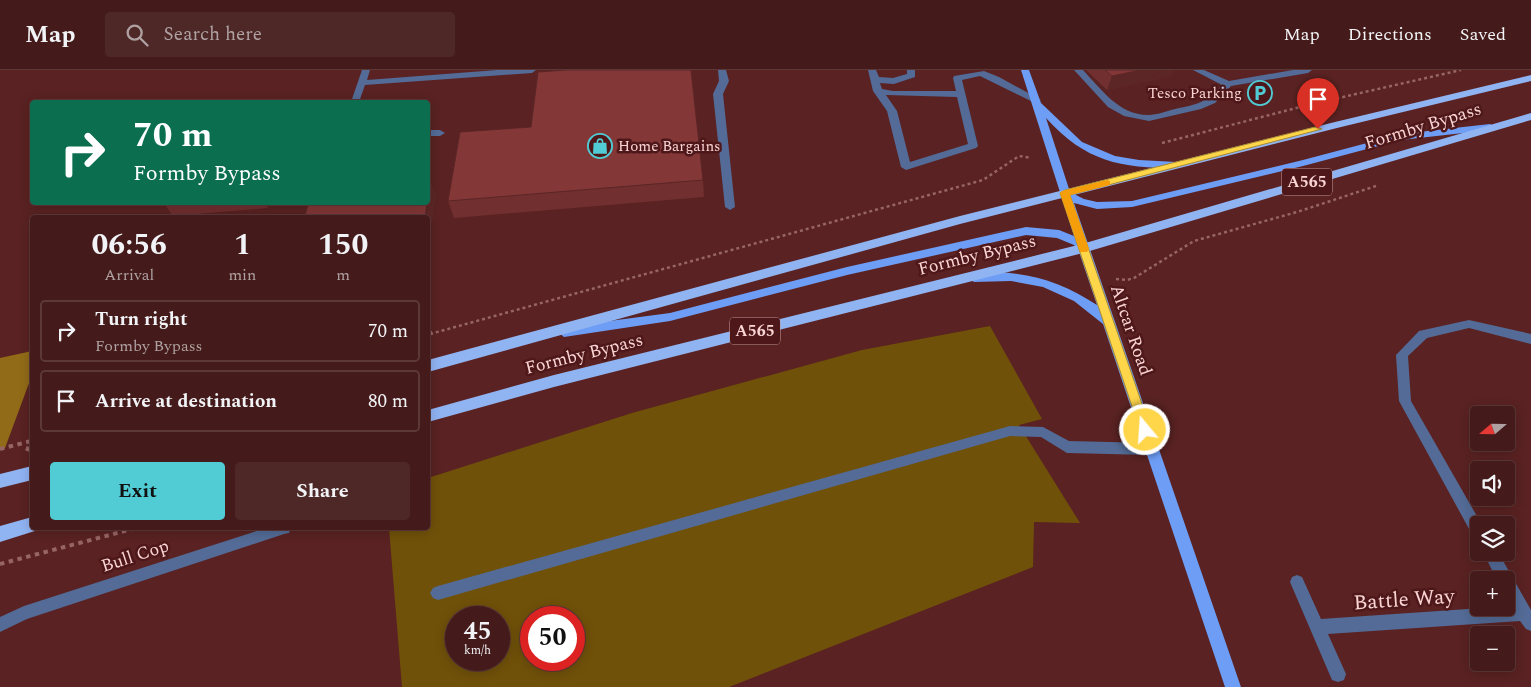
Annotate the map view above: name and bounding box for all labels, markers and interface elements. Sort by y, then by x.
search box [105,12,455,57]
text: Map [25,17,75,53]
text: Search here [163,20,262,49]
icon: search [123,21,151,49]
text: Map [1284,21,1320,48]
text: Directions [1348,21,1432,48]
text: Saved [1460,21,1506,48]
pin [1297,78,1339,129]
parking icon: Tesco Parking [1247,80,1273,106]
place label: Tesco Parking [1148,82,1242,105]
icon: arrive [1304,85,1332,113]
street label: Formby Bypass [1361,95,1485,157]
text: 70 m [133,109,213,162]
icon: right [50,120,115,185]
shop icon: Home Bargains [587,133,613,159]
place label: Home Bargains [618,135,721,158]
text: Formby Bypass [133,157,281,190]
road number: A565 [1282,168,1332,195]
text: 06:56 [92,222,167,268]
text: 1 [234,222,251,268]
text: 150 [318,222,368,268]
street label: Formby Bypass [915,227,1039,283]
text: Arrival [104,263,154,287]
text: min [228,263,256,287]
text: m [336,263,350,287]
street label: Altcar Road [1103,281,1159,379]
text: Turn right [95,305,188,334]
icon: right [52,317,80,345]
text: 70 m [368,317,408,346]
road number: A565 [730,318,780,344]
street label: Formby Bypass [522,326,646,382]
text: Formby Bypass [95,334,202,358]
icon: arrive [52,387,80,415]
text: Arrive at destination [95,387,277,416]
text: 80 m [368,387,408,416]
position arrow [1118,403,1170,455]
north arrow [1470,406,1515,451]
map controls [1470,406,1515,671]
button: sound [1470,461,1515,506]
button: Exit [50,462,225,520]
button: Share [235,462,410,520]
button: layers [1470,516,1515,561]
street label: Bull Cop [98,532,172,580]
button: + [1470,571,1515,616]
street label: Battle Way [1353,580,1456,619]
speed limit sign: 50 [520,606,585,671]
text: 45 [463,613,492,651]
button: − [1470,626,1515,671]
text: km/h [464,641,491,660]

